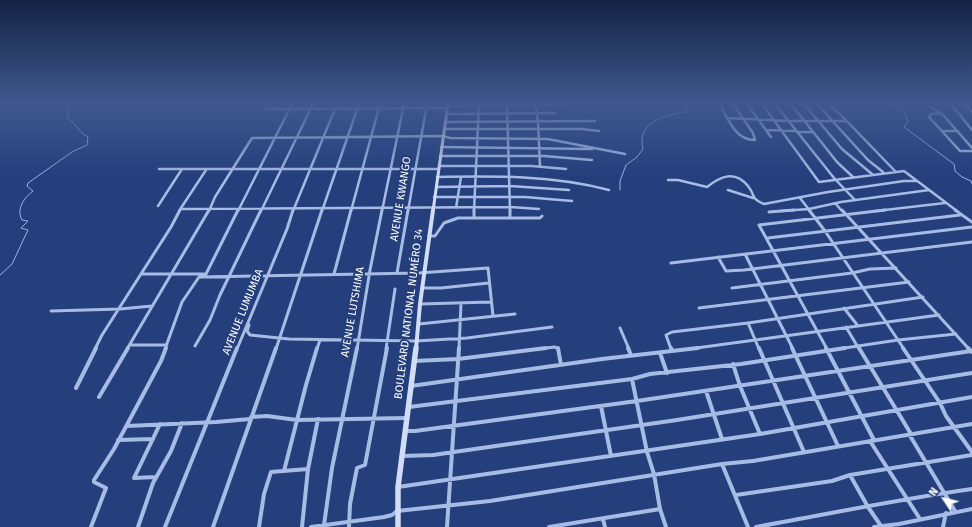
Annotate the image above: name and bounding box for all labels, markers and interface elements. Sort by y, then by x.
street label: AVENUE KWANGO [388,156,414,242]
street label: BOULEVARD NATIONAL NUMÉRO 34 [392,228,426,400]
street label: AVENUE LUTSHIMA [339,266,367,358]
street label: AVENUE LUMUMBA [220,267,266,357]
north arrow [924,479,964,519]
text: N [926,485,941,499]

